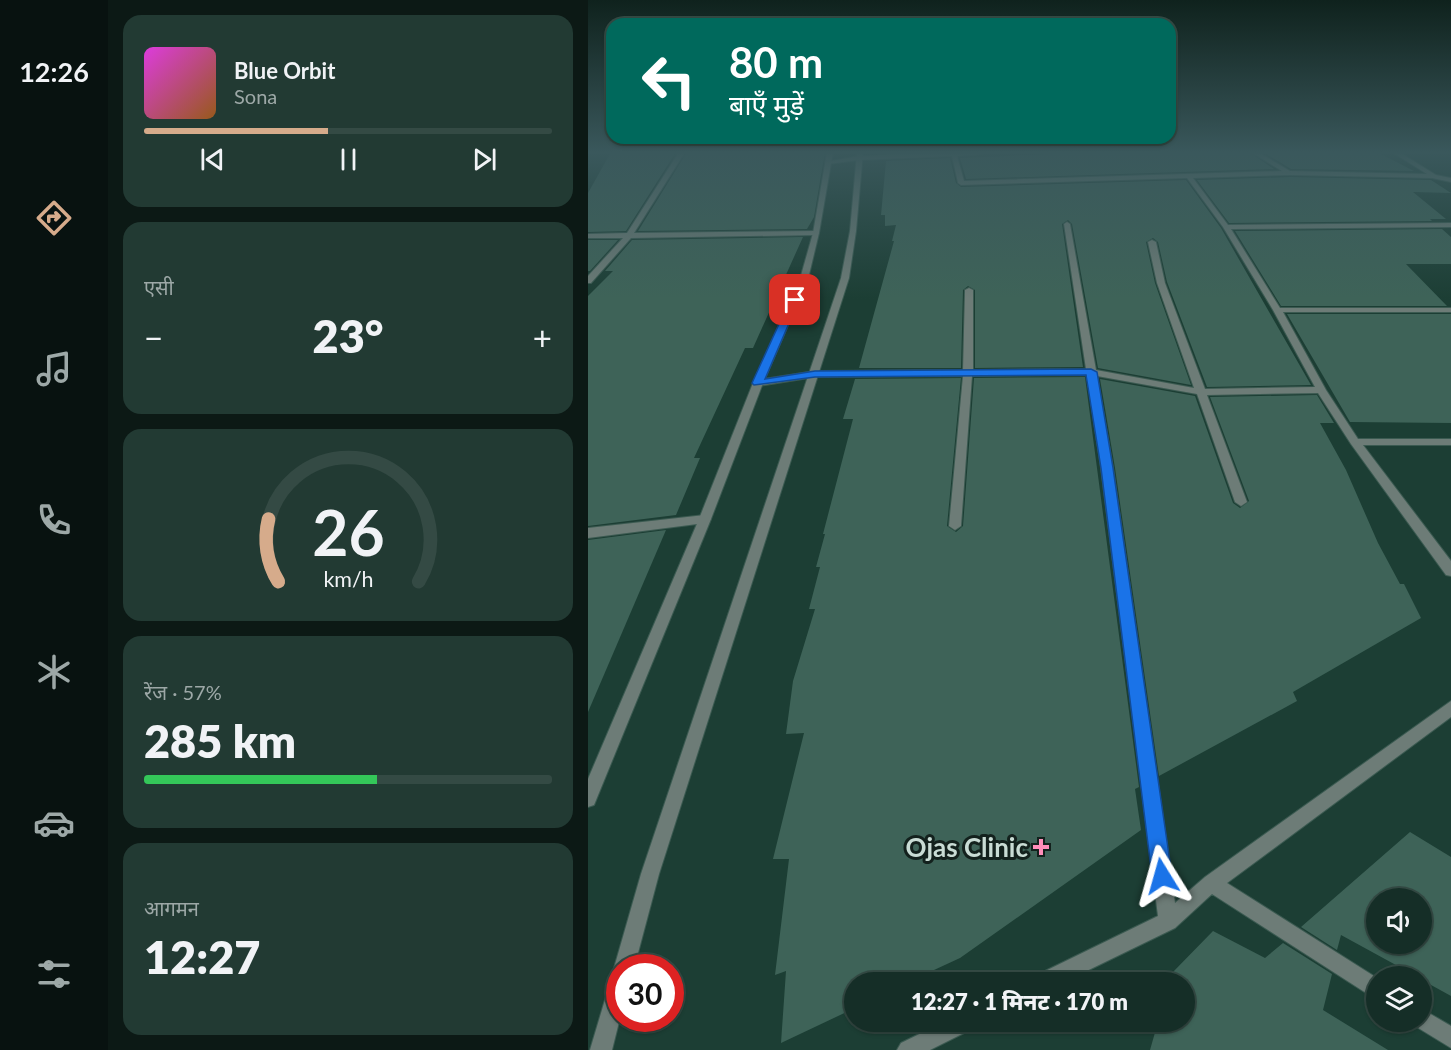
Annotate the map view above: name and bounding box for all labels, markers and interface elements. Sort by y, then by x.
text: 80 m [729,37,823,87]
icon: left [630,42,708,120]
text: 12:26 [19,55,89,88]
text: Blue Orbit [234,57,335,84]
text: Sona [234,84,277,108]
text: बाएँ मुड़ें [729,88,804,121]
icon: previous [196,143,229,176]
icon: pause [332,143,365,176]
icon: next [468,143,501,176]
icon: directions [33,197,75,239]
pin [769,274,820,325]
text: एसी [144,275,174,299]
icon: arrive [778,283,811,316]
text: 23° [313,309,383,363]
text: − [144,317,163,357]
text: + [533,317,552,357]
icon: music [33,348,75,390]
text: 26 [312,494,384,569]
icon: phone [33,499,75,541]
text: km/h [323,566,373,592]
icon: climate [33,651,75,693]
text: रेंज · 57% [144,680,222,704]
text: 285 km [144,714,296,768]
icon: car [33,802,75,844]
place label: Ojas Clinic [906,831,1028,863]
marker: Ojas Clinic [1032,838,1050,856]
position arrow [1130,844,1194,908]
map controls [1366,888,1432,1032]
button: sound [1366,888,1432,954]
text: आगमन [144,896,199,920]
text: 12:27 [144,930,260,984]
icon: filters [33,953,75,995]
speed limit sign: 30 [606,954,684,1032]
button: layers [1366,966,1432,1032]
text: 12:27 · 1 मिनट · 170 m [911,988,1128,1015]

